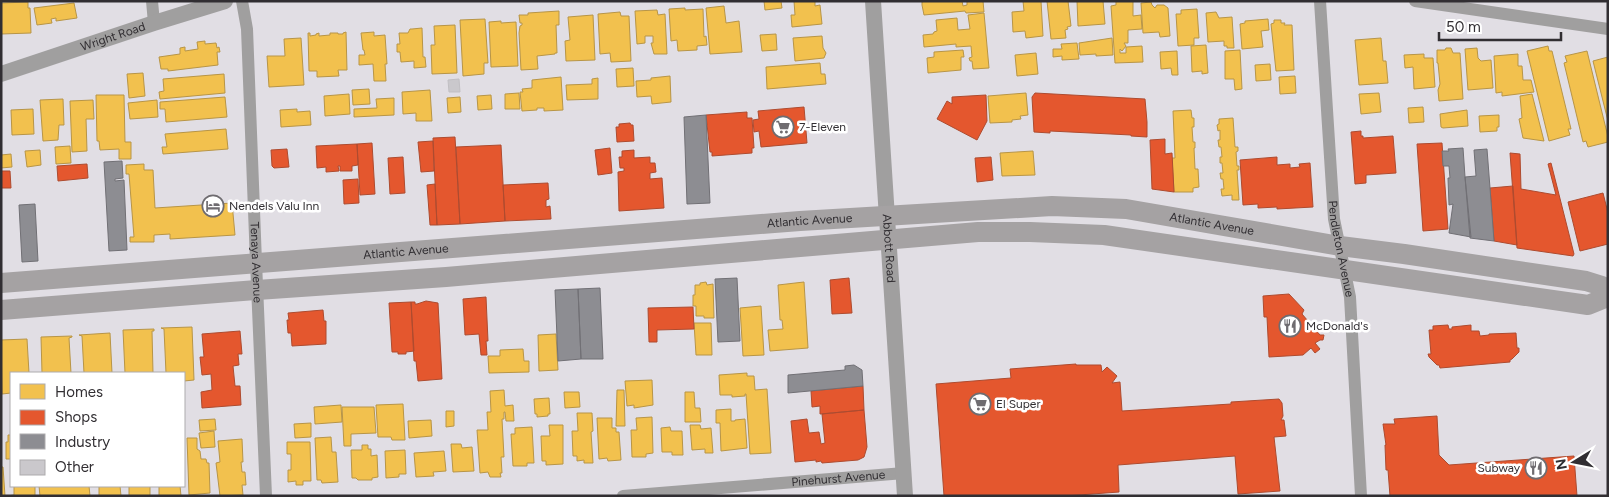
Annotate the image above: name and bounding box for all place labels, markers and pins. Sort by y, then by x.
supermarket icon: 7-Eleven [771,115,795,139]
place label: 7-Eleven [799,120,846,134]
hotel icon: Nendels Valu Inn [201,194,225,218]
place label: Nendels Valu Inn [229,199,320,213]
restaurant icon: McDonald's [1278,314,1302,338]
place label: McDonald's [1306,319,1369,333]
supermarket icon: El Super [968,392,992,416]
place label: El Super [996,397,1040,411]
restaurant icon: Subway [1524,456,1548,480]
place label: Subway [1477,461,1521,475]

